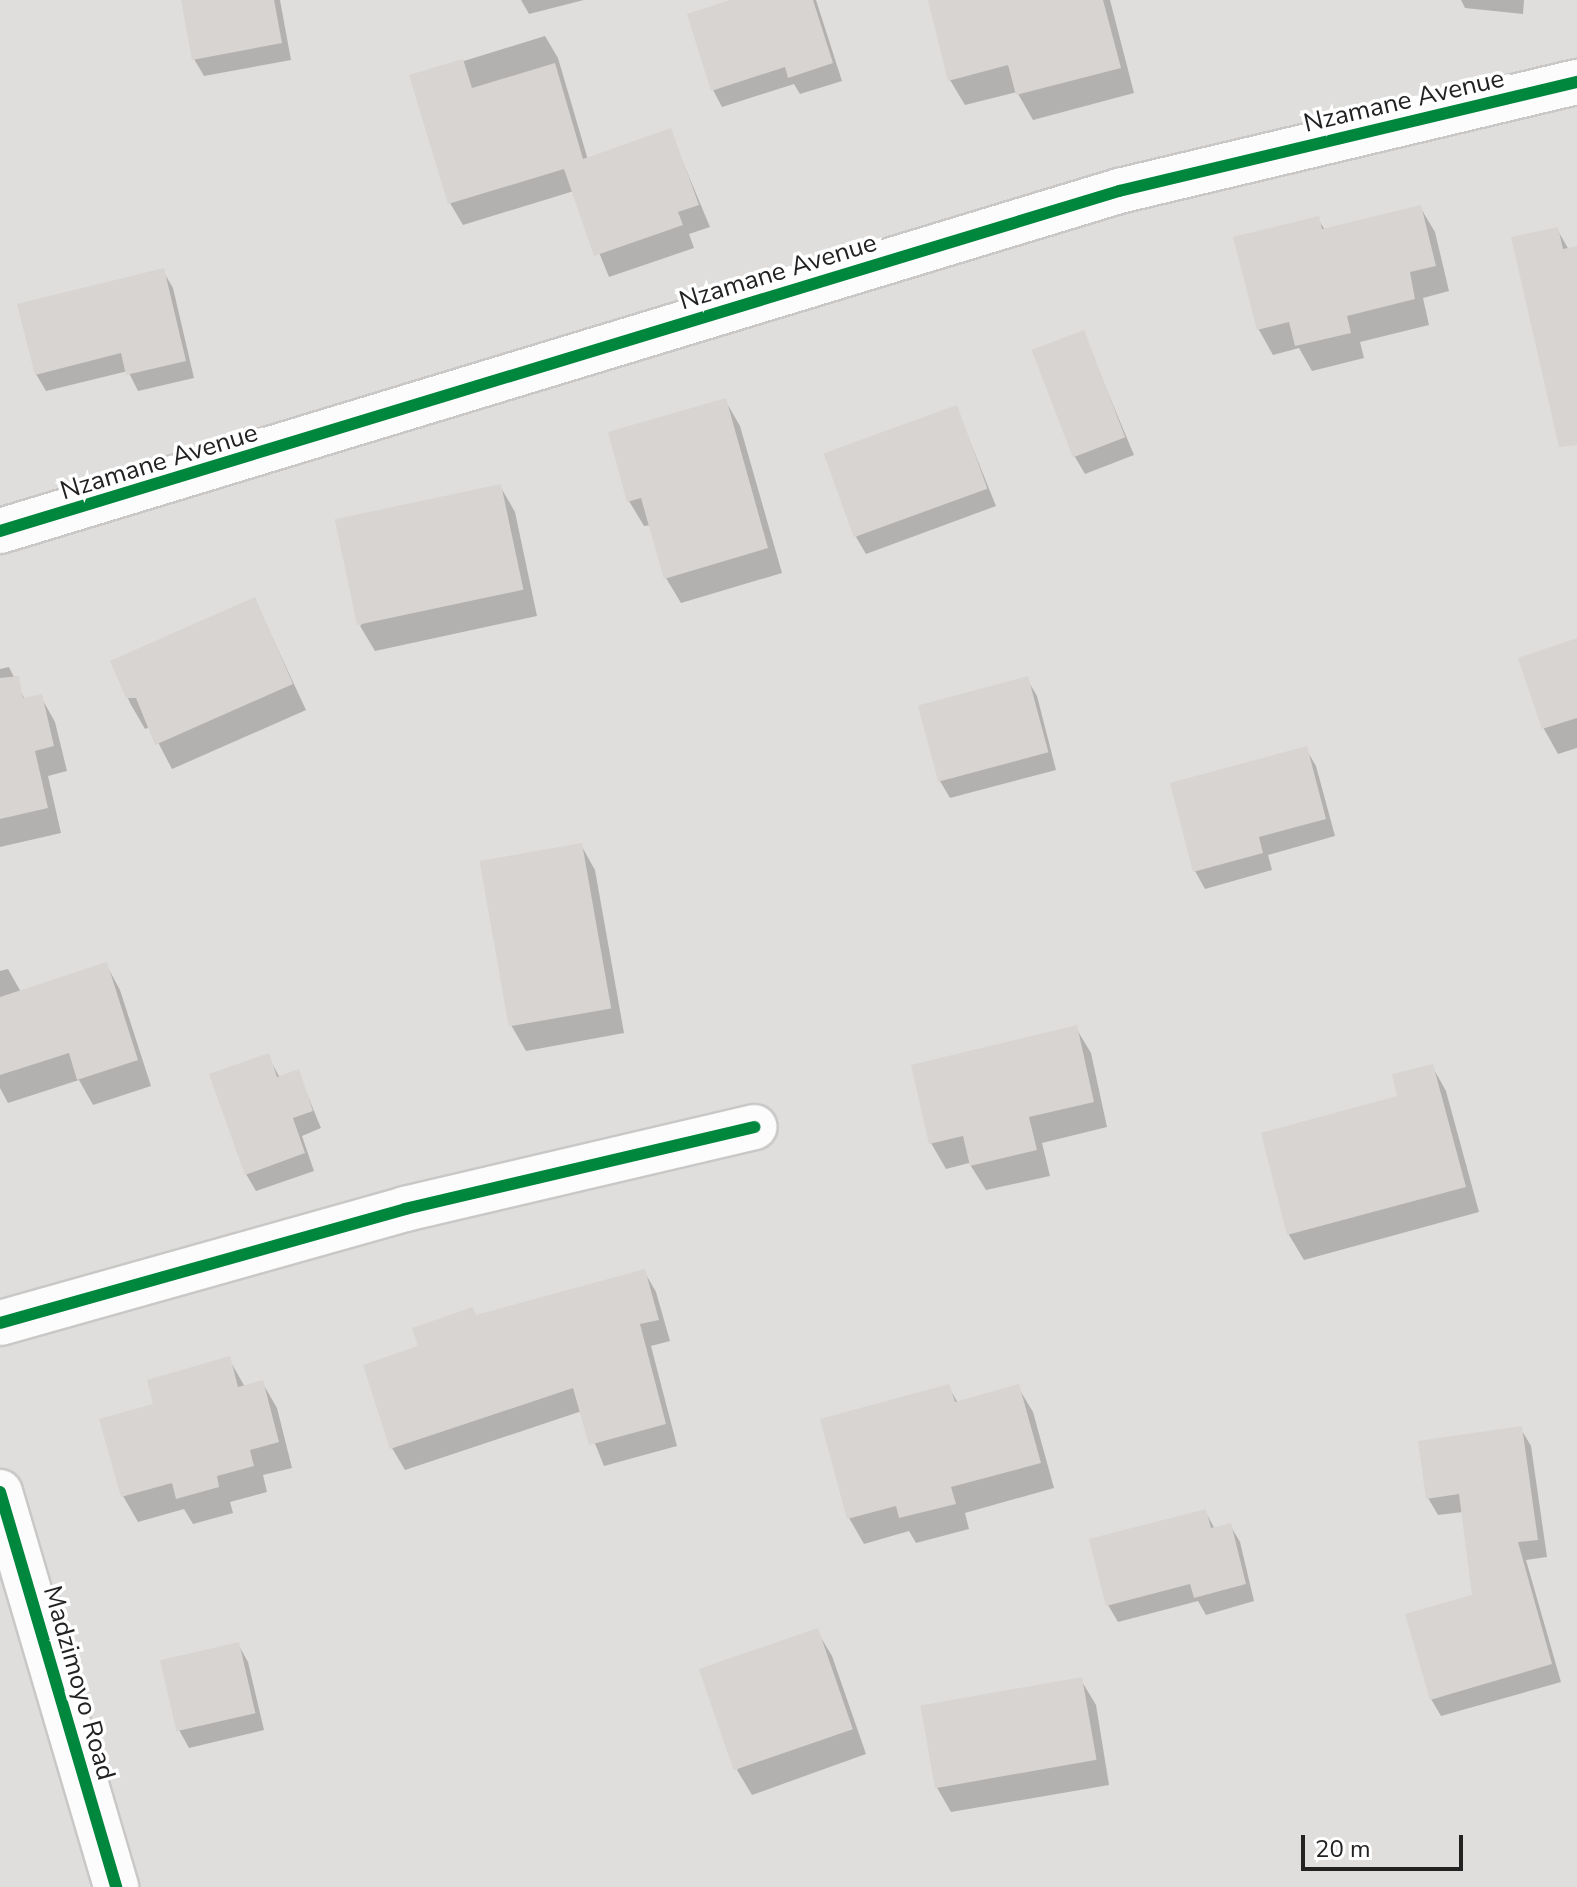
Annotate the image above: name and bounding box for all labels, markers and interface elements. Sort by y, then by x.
street label: Nzamane Avenue [1301,63,1507,139]
street label: Nzamane Avenue [676,227,880,317]
street label: Nzamane Avenue [57,417,261,507]
street label: Madzimoyo Road [36,1582,122,1784]
scale bar [1305,1819,1467,1869]
text: 20 m [1315,1833,1371,1865]

